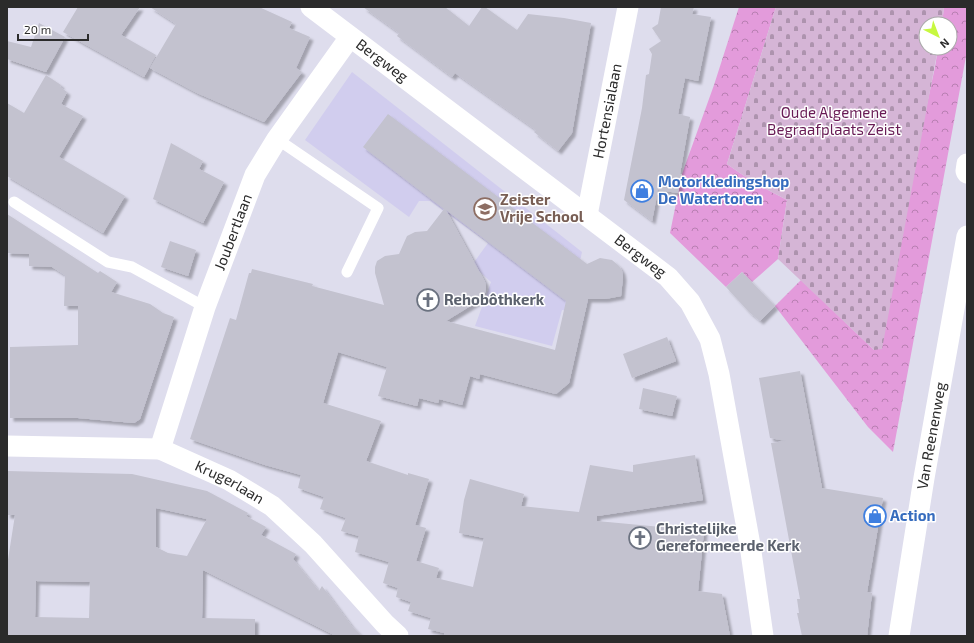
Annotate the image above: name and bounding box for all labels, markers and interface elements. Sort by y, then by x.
scale bar [18,16,88,42]
north arrow [918,16,958,56]
text: 20 m [24,22,51,36]
street label: Bergweg [353,34,413,86]
text: N [938,36,952,51]
street label: Hortensialaan [588,62,625,160]
park label: Oude Algemene Begraafplaats Zeist [767,103,901,138]
place label: Motorkledingshop De Watertoren [658,172,789,207]
shop icon: Motorkledingshop De Watertoren [629,178,655,204]
place label: Zeister Vrije School [500,190,584,225]
street label: Joubertlaan [210,191,255,273]
school or university icon: Zeister Vrije School [472,196,498,222]
street label: Bergweg [611,230,671,281]
church icon: Rehobôthkerk [415,287,441,313]
place label: Rehobôthkerk [444,290,545,308]
street label: Van Reenenweg [912,380,949,490]
street label: Krugerlaan [192,456,268,507]
shop icon: Action [862,503,888,529]
place label: Action [890,506,936,524]
place label: Christelijke Gereformeerde Kerk [656,519,800,554]
church icon: Christelijke Gereformeerde Kerk [627,525,653,551]

